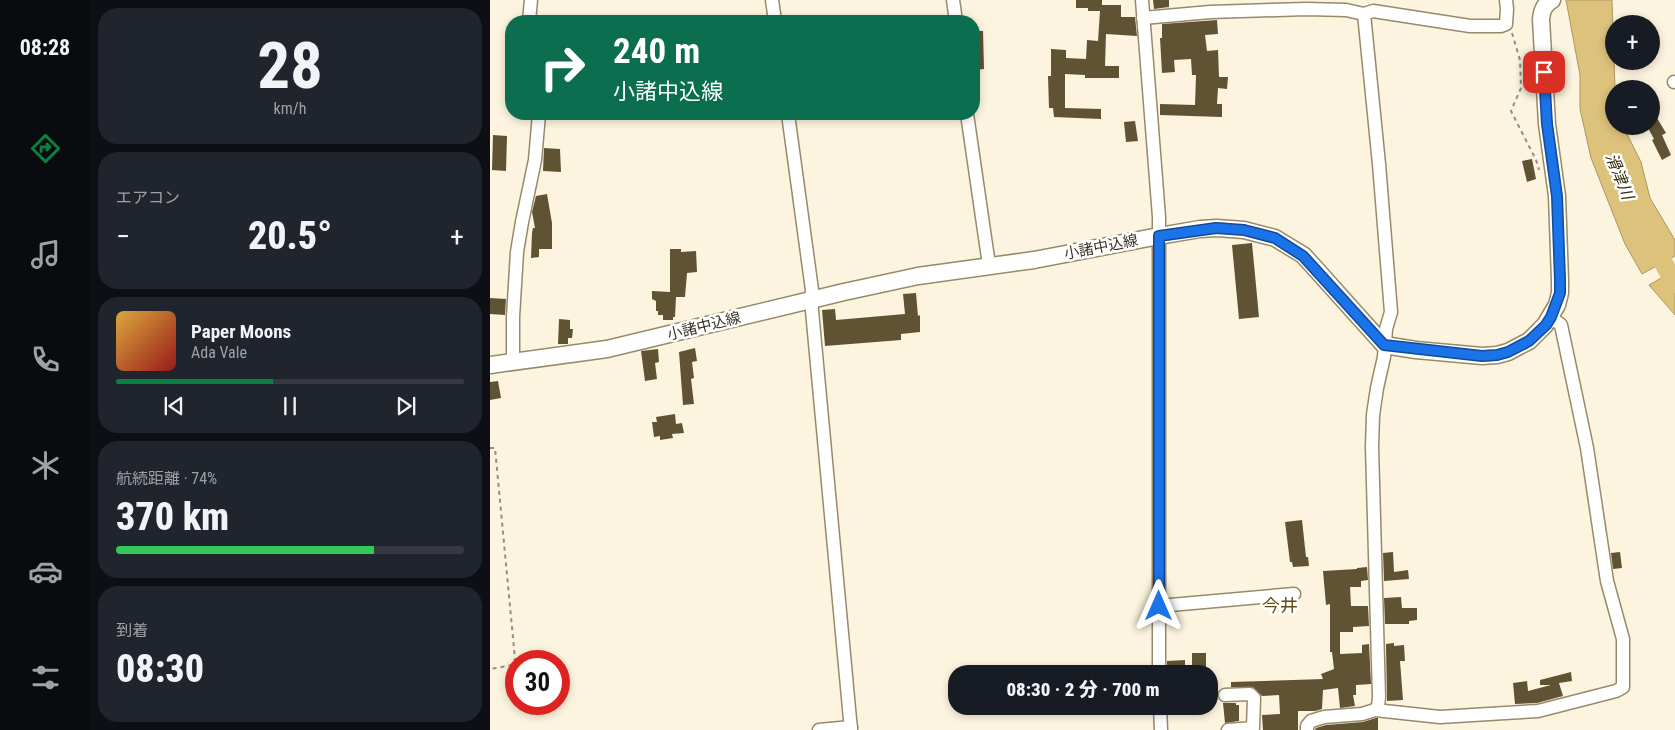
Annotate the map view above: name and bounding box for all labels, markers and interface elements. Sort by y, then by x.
map controls [1605,15,1660,135]
button: + [1605,15,1660,70]
text: 28 [257,28,323,104]
text: 240 m [613,31,700,72]
text: 08:28 [20,35,70,60]
icon: right [530,35,595,100]
pin [1523,51,1565,93]
icon: arrive [1530,58,1558,86]
text: 小諸中込線 [613,79,723,104]
button: − [1605,80,1660,135]
text: km/h [274,99,306,118]
icon: directions [28,131,63,166]
water label: 滑津川 [1602,150,1638,204]
text: エアコン [116,188,180,207]
text: 20.5° [248,214,332,258]
text: − [116,220,130,253]
text: + [450,220,464,253]
street label: 小諸中込線 [1062,231,1140,263]
icon: music [28,237,63,272]
street label: 小諸中込線 [665,308,743,344]
text: Paper Moons [191,320,291,343]
icon: phone [28,342,63,377]
text: Ada Vale [191,343,247,362]
icon: previous [160,392,188,420]
icon: pause [276,392,304,420]
icon: next [392,392,420,420]
icon: climate [28,448,63,483]
text: 航続距離 · 74% [116,469,217,488]
text: 370 km [116,495,229,539]
icon: car [28,554,63,589]
position arrow [1132,579,1184,631]
district label: 今井 [1262,595,1298,616]
text: 到着 [116,621,148,640]
text: 08:30 [116,647,204,691]
speed limit sign: 30 [505,650,570,715]
icon: filters [28,660,63,695]
text: 08:30 · 2 分 · 700 m [1006,678,1160,701]

